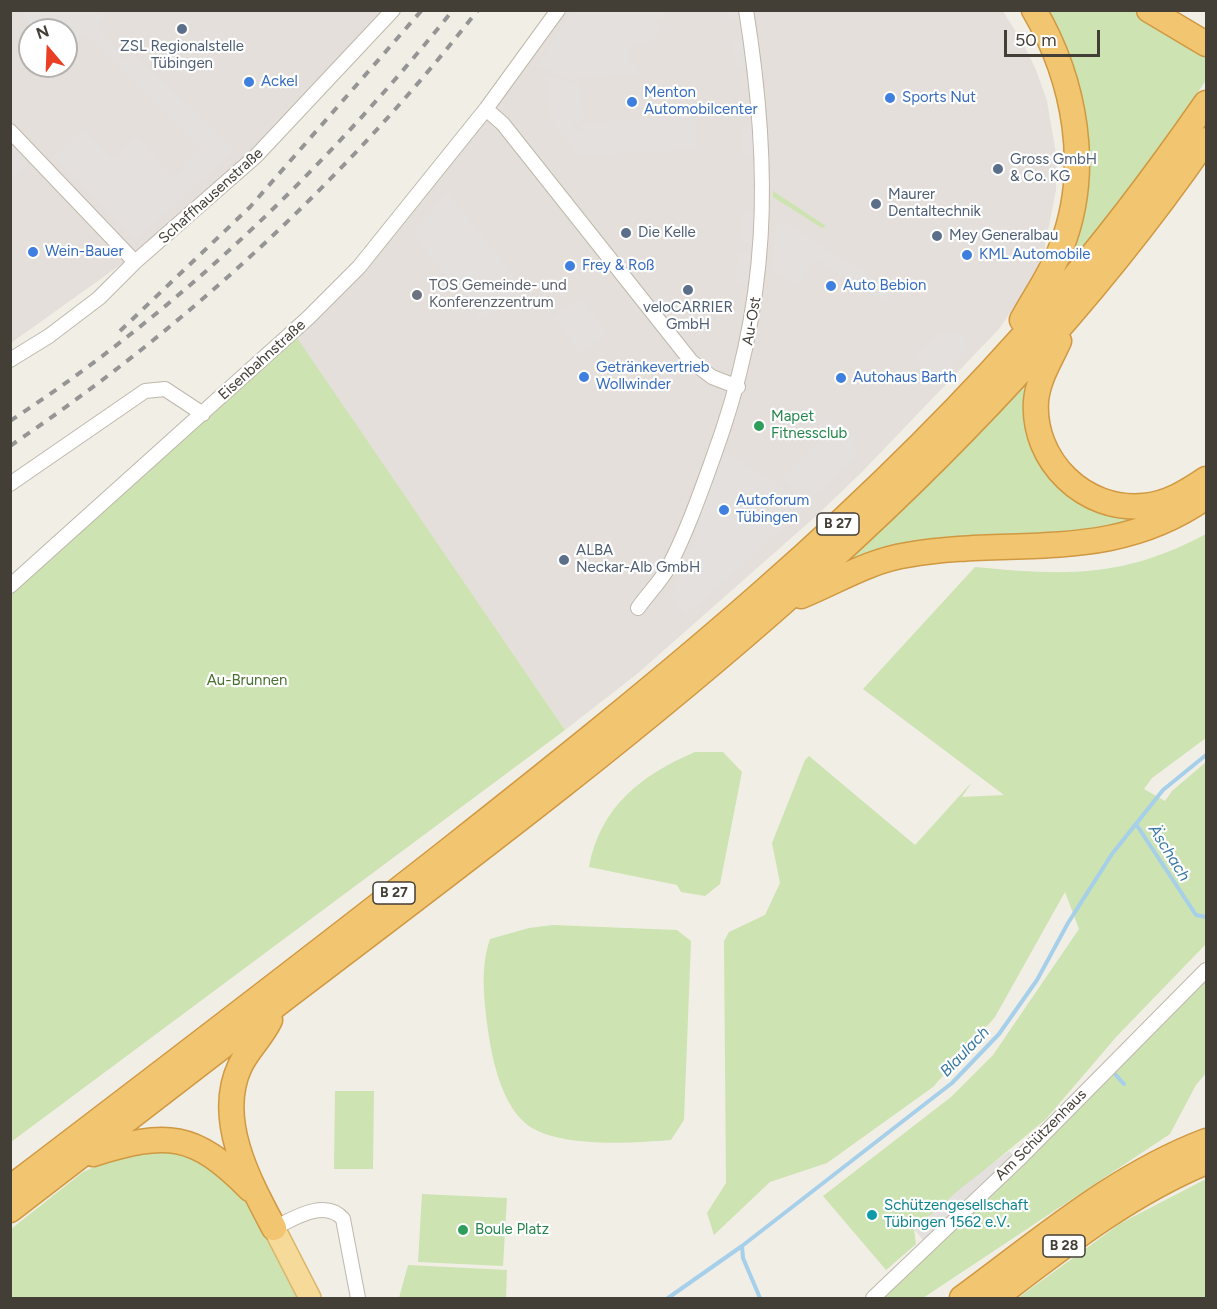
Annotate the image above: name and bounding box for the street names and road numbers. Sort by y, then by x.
street label: Schaffhausenstraße [155,144,267,248]
street label: Au-Ost [739,295,765,347]
street label: Eisenbahnstraße [215,316,309,404]
road number: B 27 [817,513,859,535]
road number: B 27 [373,882,415,904]
street label: Am Schützenhaus [992,1086,1090,1184]
road number: B 28 [1043,1235,1085,1257]

